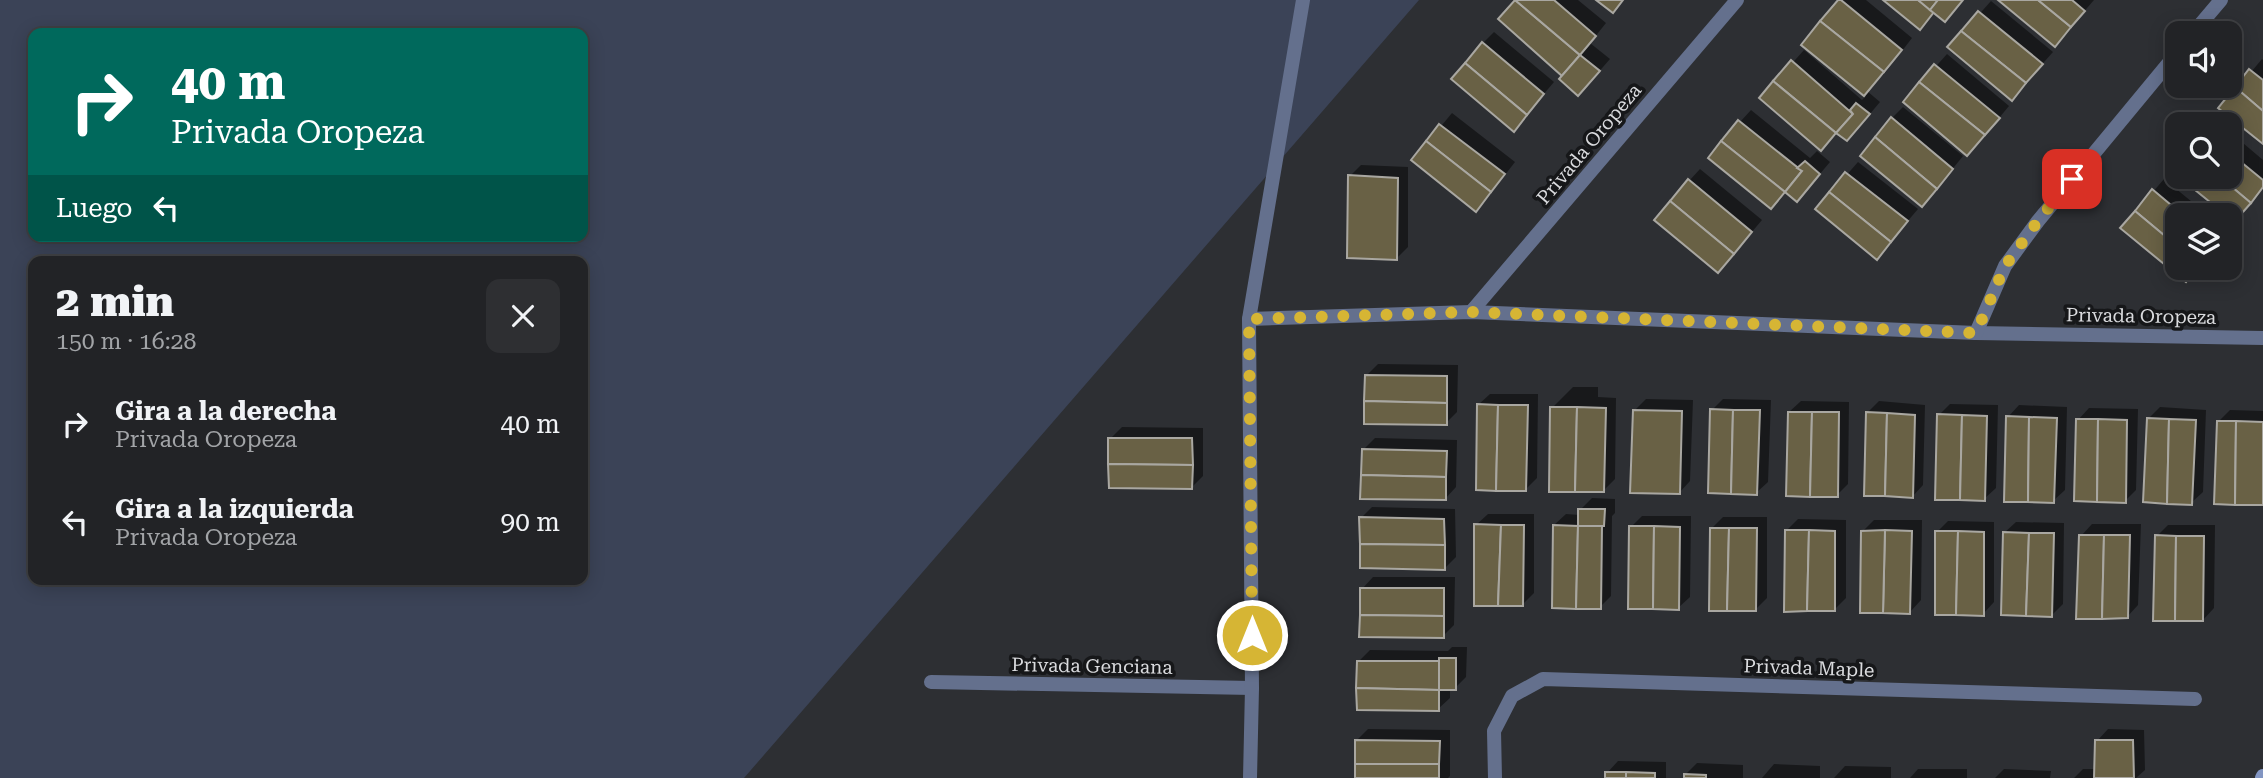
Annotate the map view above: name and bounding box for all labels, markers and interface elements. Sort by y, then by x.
map controls [2165,21,2242,280]
button: sound [2165,21,2242,98]
text: 40 m [171,54,286,111]
icon: right [56,56,147,147]
street label: Privada Oropeza [1532,78,1647,209]
button: search [2165,112,2242,189]
text: Privada Oropeza [171,113,425,151]
pin [2042,149,2102,209]
icon: arrive [2053,160,2091,198]
icon: left [147,189,185,227]
text: Luego [56,193,133,223]
button: layers [2165,203,2242,280]
text: 2 min [56,277,174,326]
button: close [486,279,560,353]
street label: Privada Oropeza [2066,303,2217,329]
text: 150 m · 16:28 [56,328,196,355]
text: Gira a la derecha [115,396,336,426]
icon: right [56,405,94,443]
text: 40 m [501,409,560,439]
text: Privada Oropeza [115,426,297,453]
text: Gira a la izquierda [115,494,354,524]
icon: left [56,503,94,541]
text: 90 m [501,507,560,537]
text: Privada Oropeza [115,524,297,551]
position arrow [1215,598,1289,672]
street label: Privada Genciana [1011,653,1174,679]
street label: Privada Maple [1743,654,1875,682]

